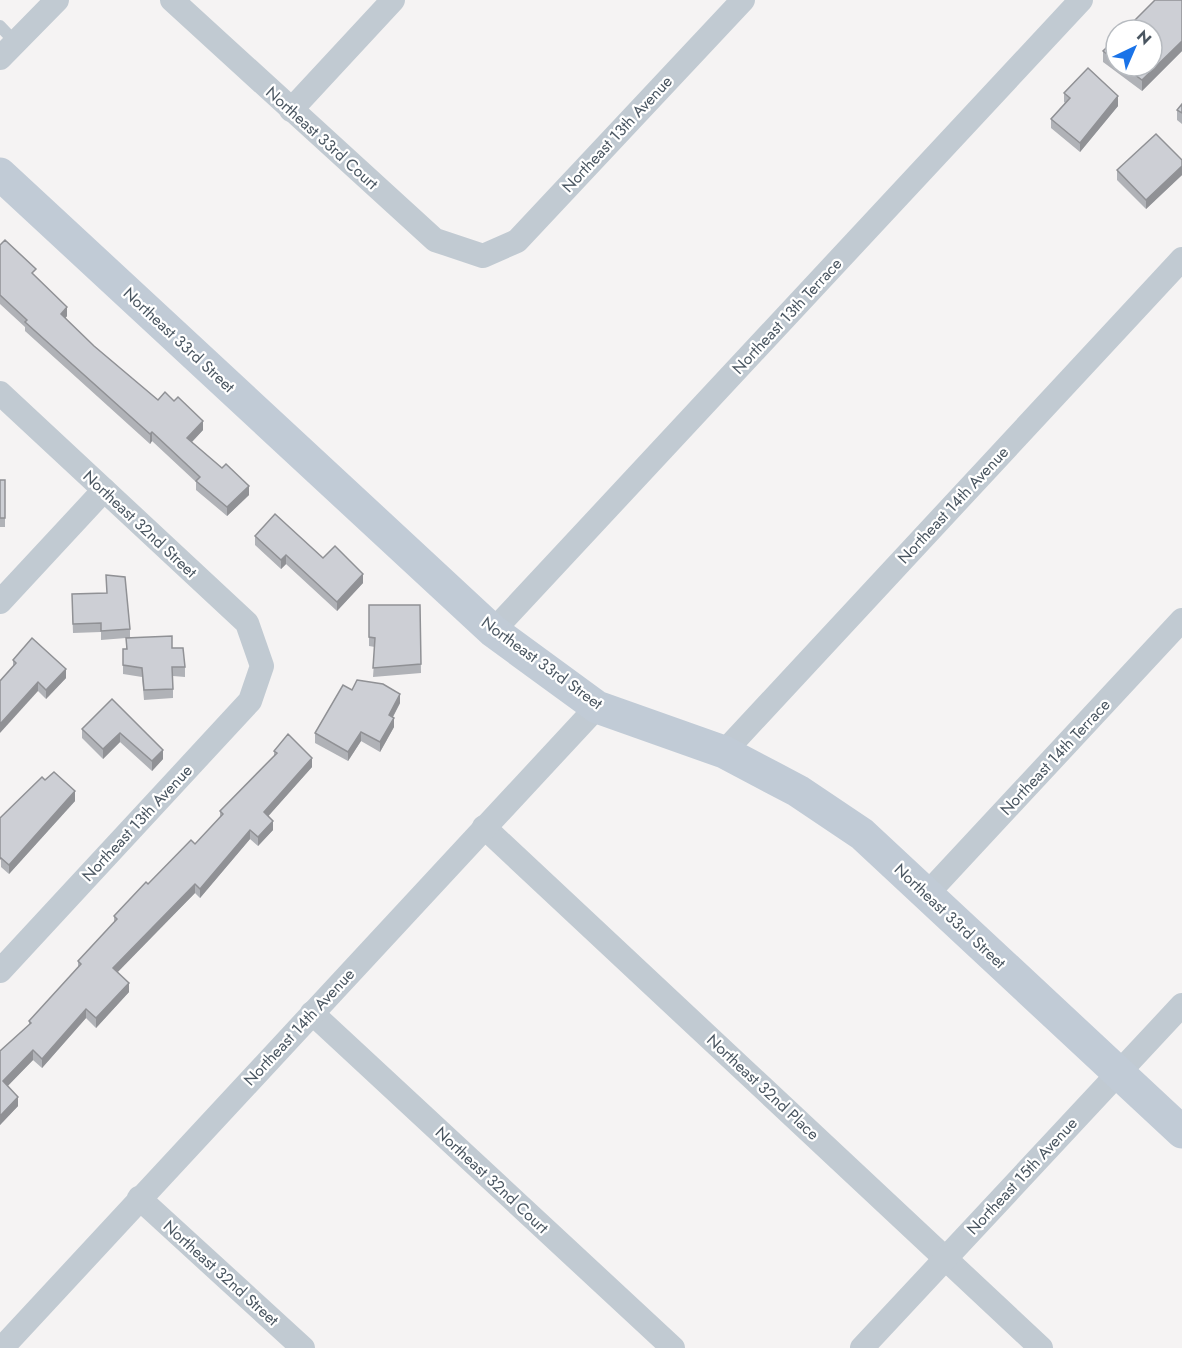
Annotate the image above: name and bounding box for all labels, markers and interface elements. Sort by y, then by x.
north arrow [1104,18,1164,78]
text: N [1132,25,1157,50]
street label: Northeast 13th Avenue [557,70,677,198]
street label: Northeast 33rd Court [261,81,383,195]
street label: Northeast 13th Terrace [727,253,847,379]
street label: Northeast 33rd Street [118,282,240,398]
street label: Northeast 14th Avenue [892,441,1014,569]
street label: Northeast 32nd Street [78,465,202,583]
street label: Northeast 33rd Street [477,611,608,715]
street label: Northeast 14th Terrace [995,694,1115,820]
street label: Northeast 13th Avenue [77,759,197,887]
street label: Northeast 33rd Street [889,858,1011,974]
street label: Northeast 14th Avenue [238,963,360,1091]
street label: Northeast 32nd Place [702,1029,824,1145]
street label: Northeast 15th Avenue [961,1112,1083,1240]
street label: Northeast 32nd Court [430,1121,554,1239]
street label: Northeast 32nd Street [158,1215,284,1331]

